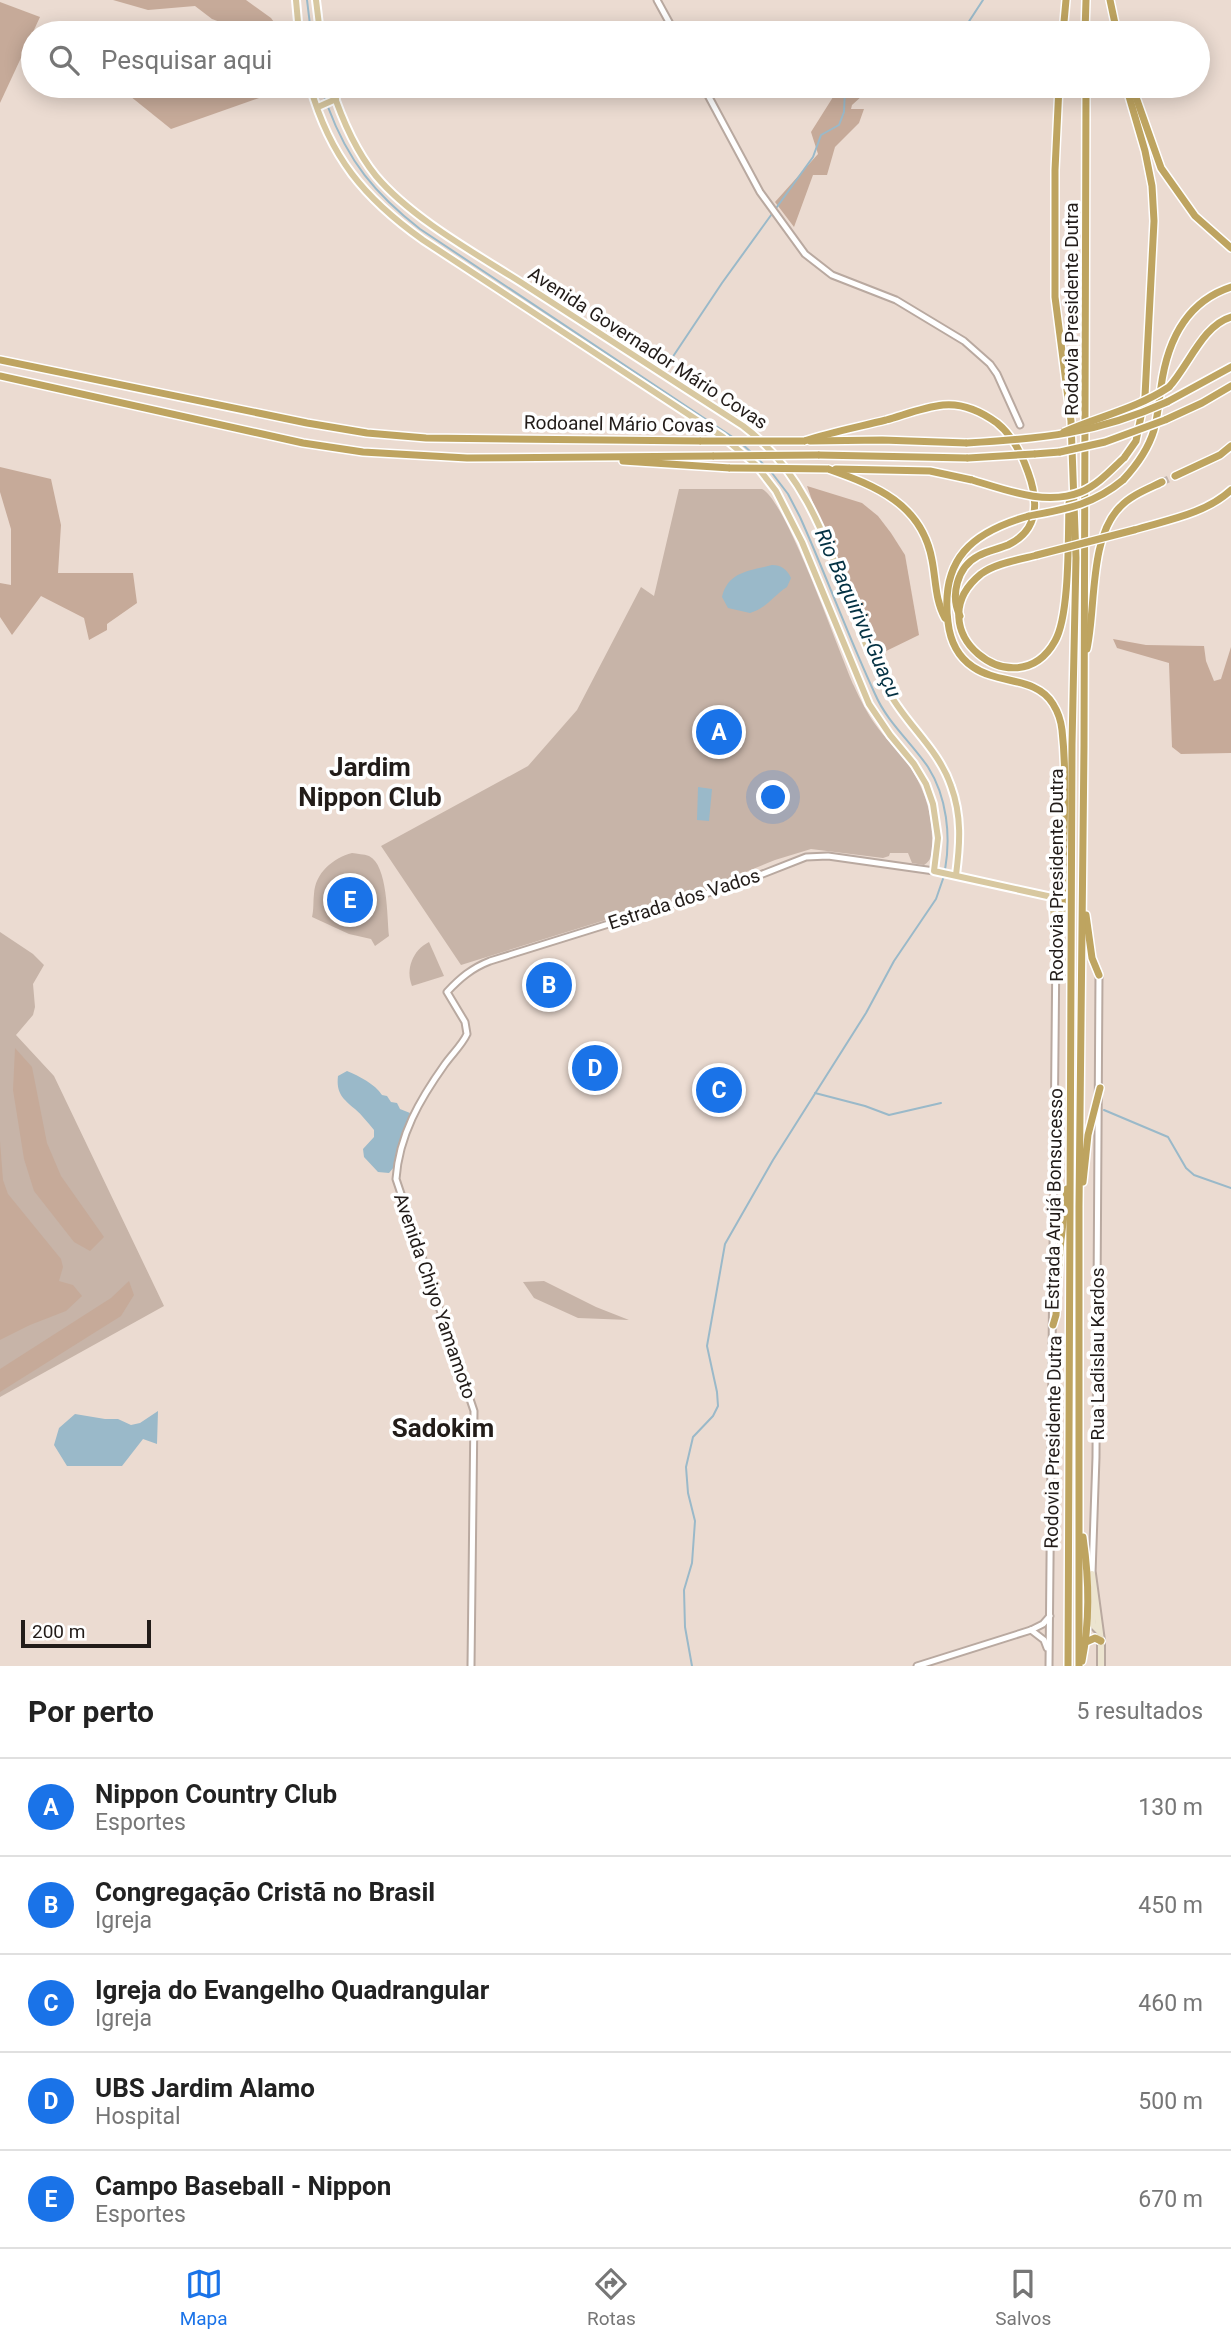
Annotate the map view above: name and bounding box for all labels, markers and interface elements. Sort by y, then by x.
search box [21,21,1210,98]
icon: search [45,41,83,79]
text: Pesquisar aqui [101,45,272,75]
street label: Rodovia Presidente Dutra [1060,202,1083,416]
street label: Avenida Governador Mário Covas [524,262,772,434]
street label: Rodoanel Mário Covas [524,411,714,437]
water label: Rio Baquirivu-Guaçu [810,525,906,701]
pin: A [696,706,742,758]
district label: Jardim Nippon Club [298,752,442,812]
street label: Rodovia Presidente Dutra [1045,768,1068,982]
your location [756,780,790,814]
street label: Estrada dos Vados [605,864,763,934]
pin: E [327,874,373,926]
pin: B [526,959,572,1011]
pin: D [572,1042,618,1094]
pin: C [696,1064,742,1116]
street label: Estrada Arujá Bonsucesso [1041,1088,1067,1310]
street label: Avenida Chiyo Yamamoto [389,1190,481,1402]
street label: Rua Ladislau Kardos [1086,1268,1109,1440]
street label: Rodovia Presidente Dutra [1040,1335,1066,1549]
district label: Sadokim [392,1413,494,1443]
scale bar [21,1617,150,1649]
text: 200 m [32,1620,85,1643]
text: Por perto [28,1694,154,1729]
text: 5 resultados [1076,1698,1203,1725]
text: Nippon Country Club [95,1779,337,1809]
text: A [43,1794,59,1821]
text: 130 m [1138,1794,1203,1821]
text: Esportes [95,1809,186,1836]
text: Congregação Cristã no Brasil [95,1877,435,1907]
text: B [44,1892,58,1919]
text: 450 m [1138,1892,1203,1919]
text: Igreja [95,1907,152,1934]
text: Igreja do Evangelho Quadrangular [95,1975,489,2005]
text: C [43,1990,59,2017]
text: 460 m [1138,1990,1203,2017]
text: Igreja [95,2005,152,2032]
text: UBS Jardim Alamo [95,2073,315,2103]
text: D [44,2088,58,2115]
text: 500 m [1138,2088,1203,2115]
text: Hospital [95,2103,181,2130]
text: Campo Baseball - Nippon [95,2171,391,2201]
text: E [45,2186,57,2213]
text: 670 m [1138,2186,1203,2213]
text: Esportes [95,2201,186,2228]
tab: Mapa [180,2265,228,2330]
tab: Rotas [587,2265,636,2330]
tab: Salvos [995,2265,1051,2330]

